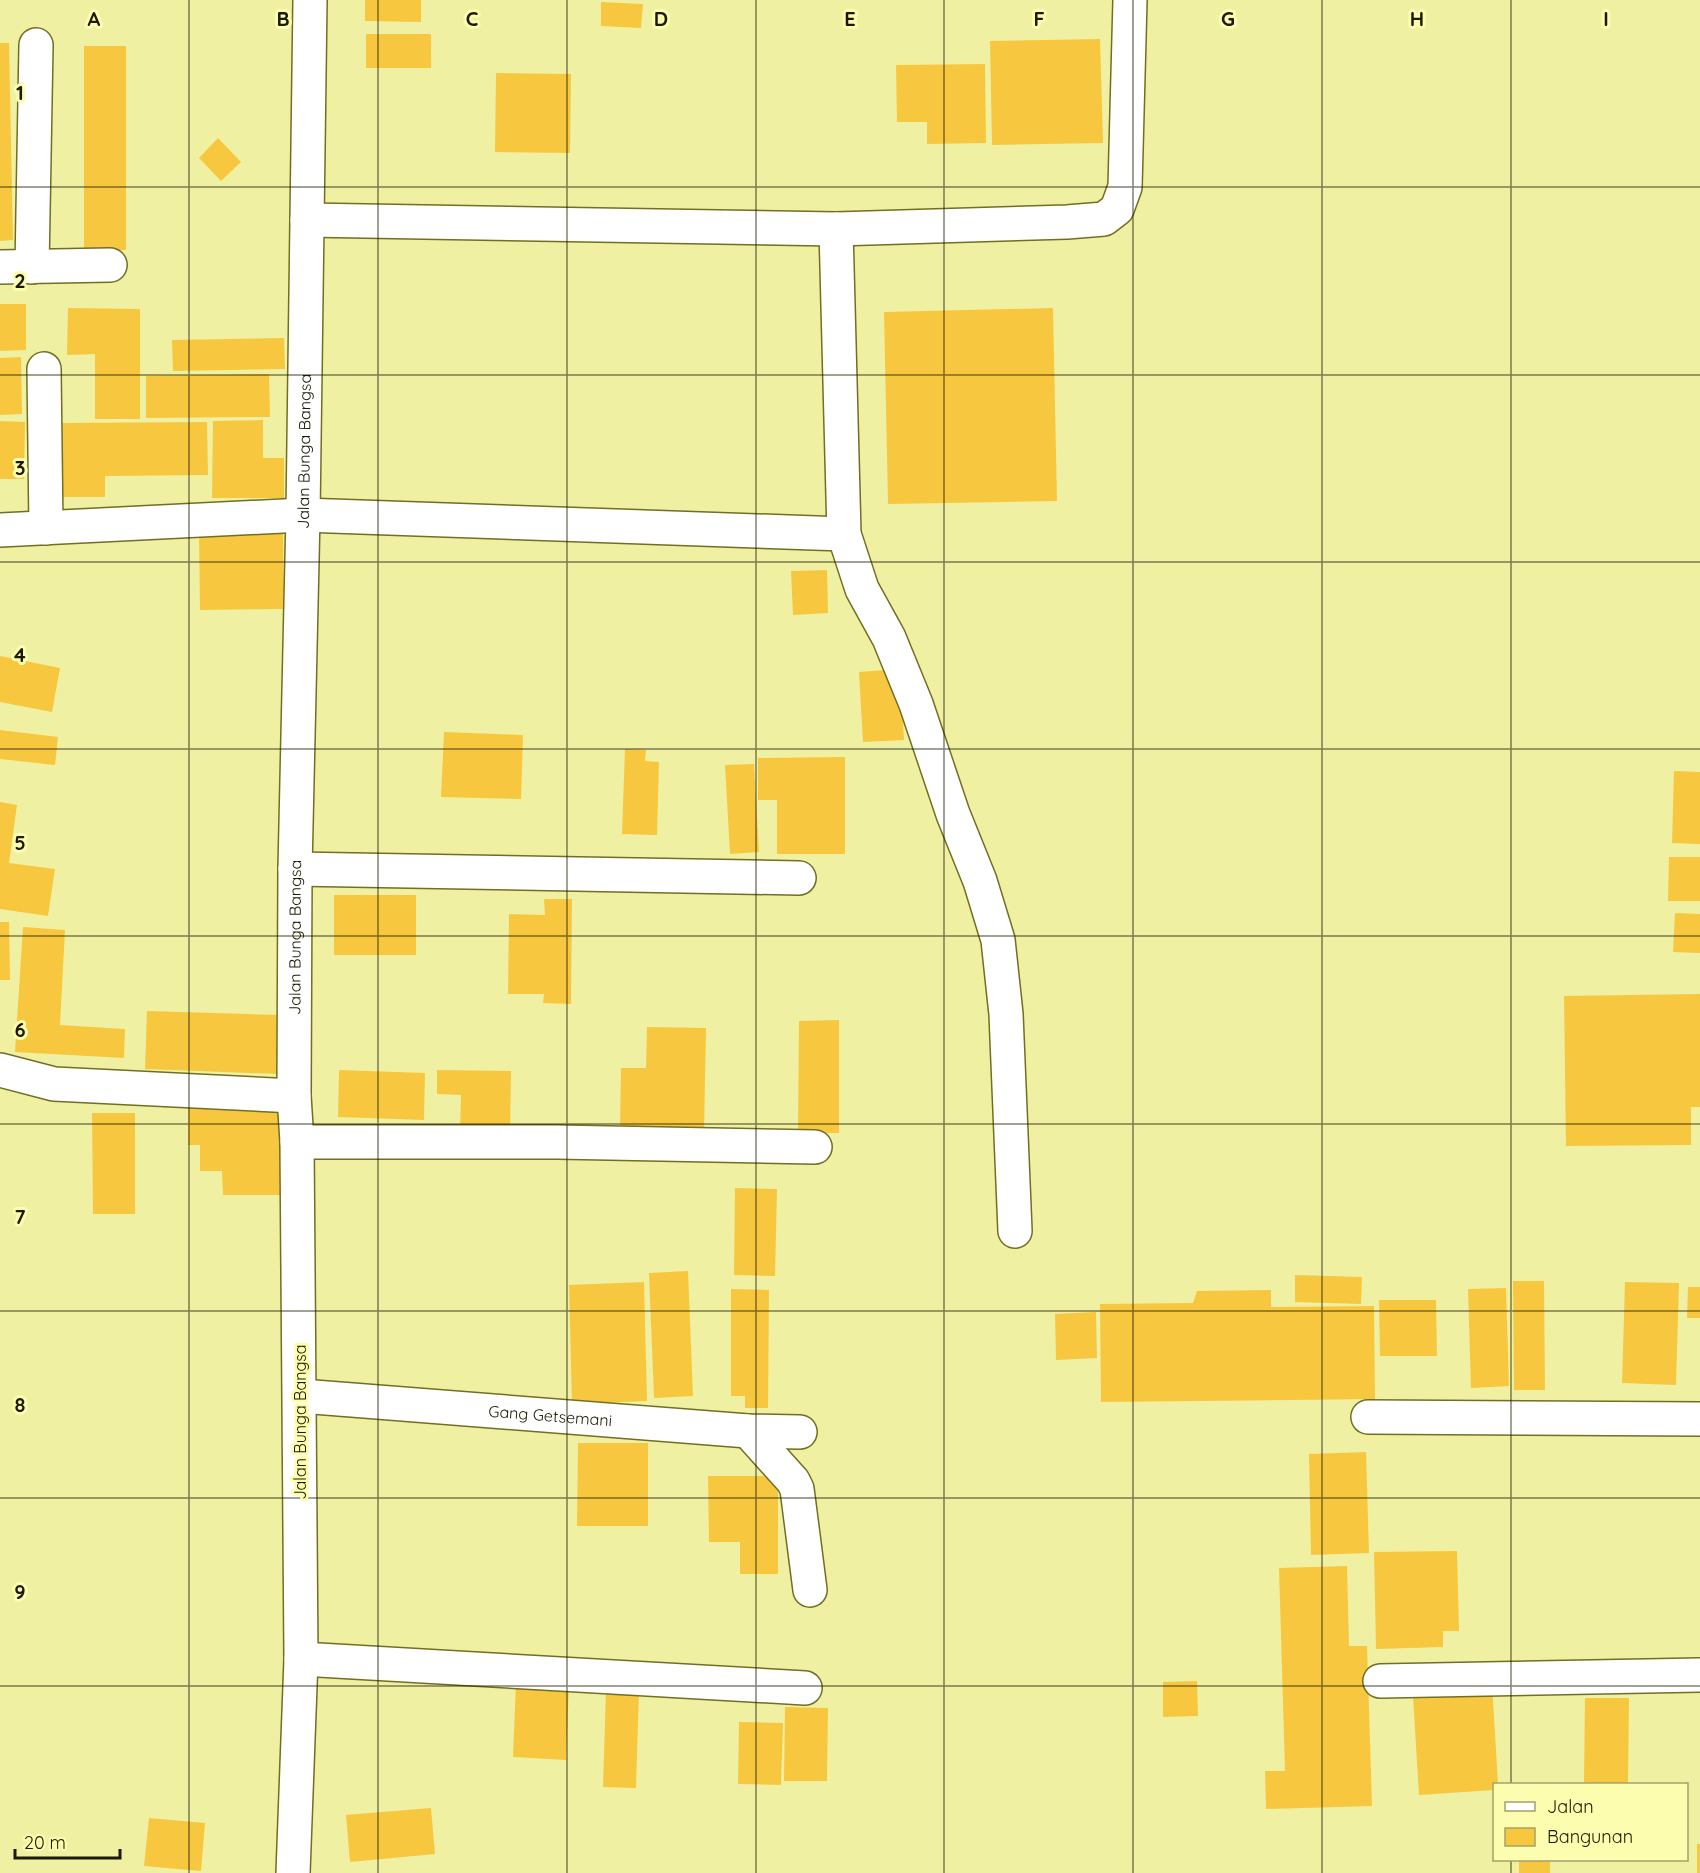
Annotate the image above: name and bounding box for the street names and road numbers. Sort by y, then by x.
street label: Jalan Bunga Bangsa [293,374,315,529]
street label: Jalan Bunga Bangsa [284,859,305,1015]
street label: Jalan Bunga Bangsa [290,1344,310,1500]
street label: Gang Getsemani [488,1401,613,1430]

